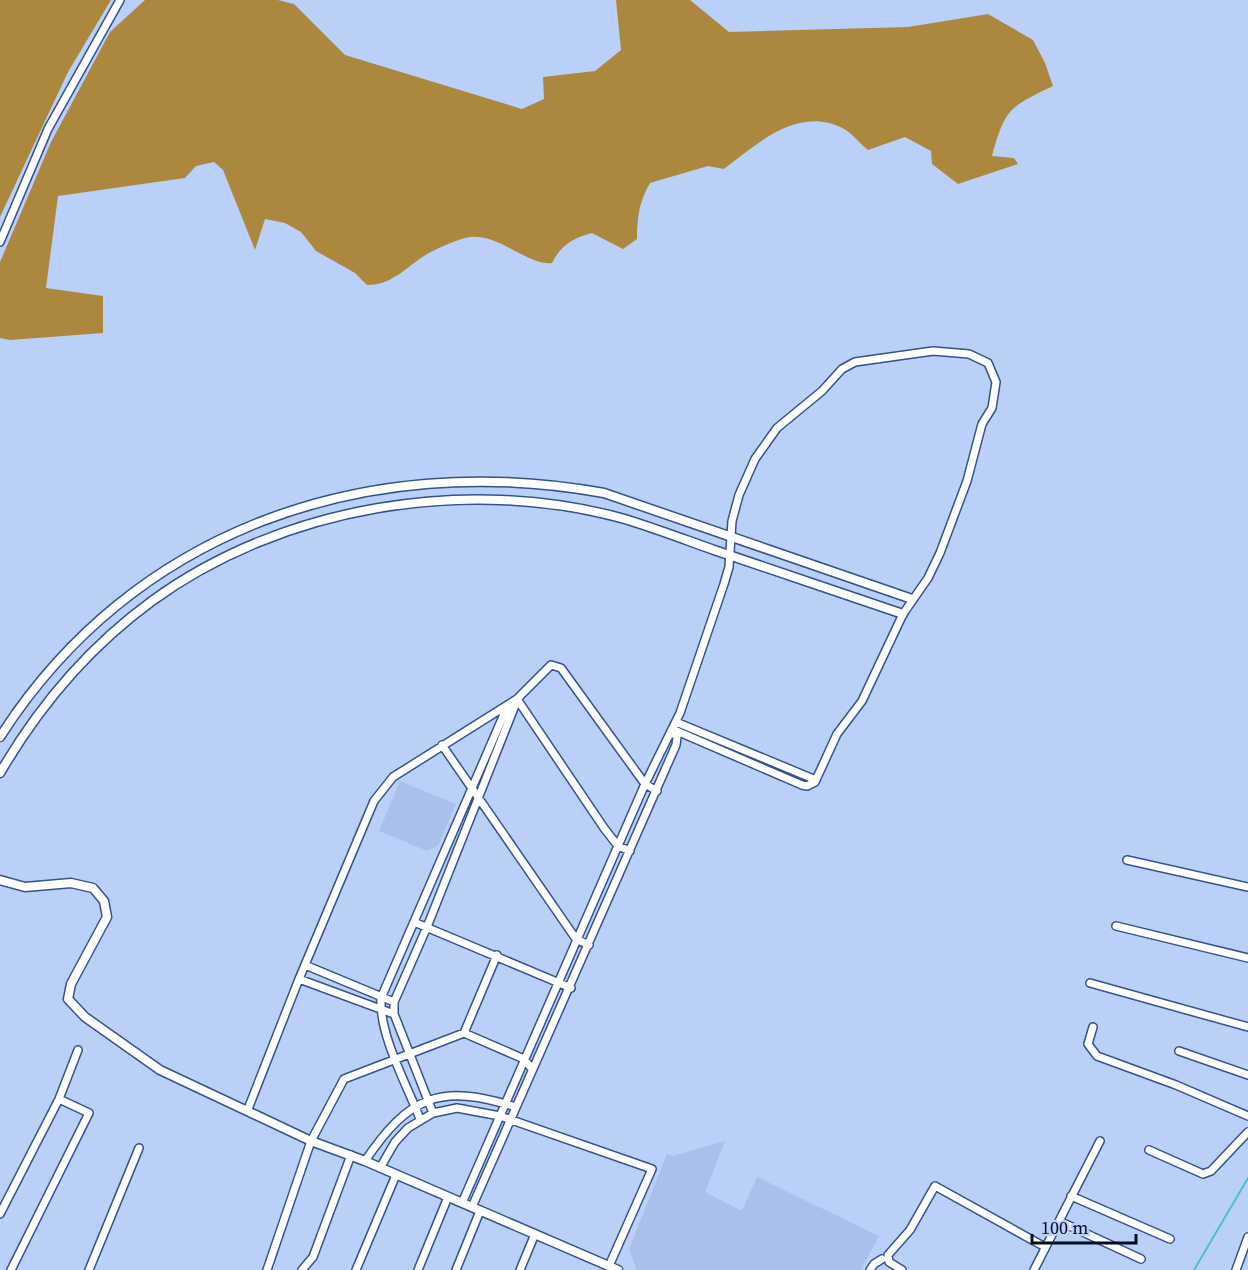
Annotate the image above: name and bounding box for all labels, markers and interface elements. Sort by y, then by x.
scale bar [1032,1207,1136,1245]
text: 100 m [1041,1215,1088,1240]

